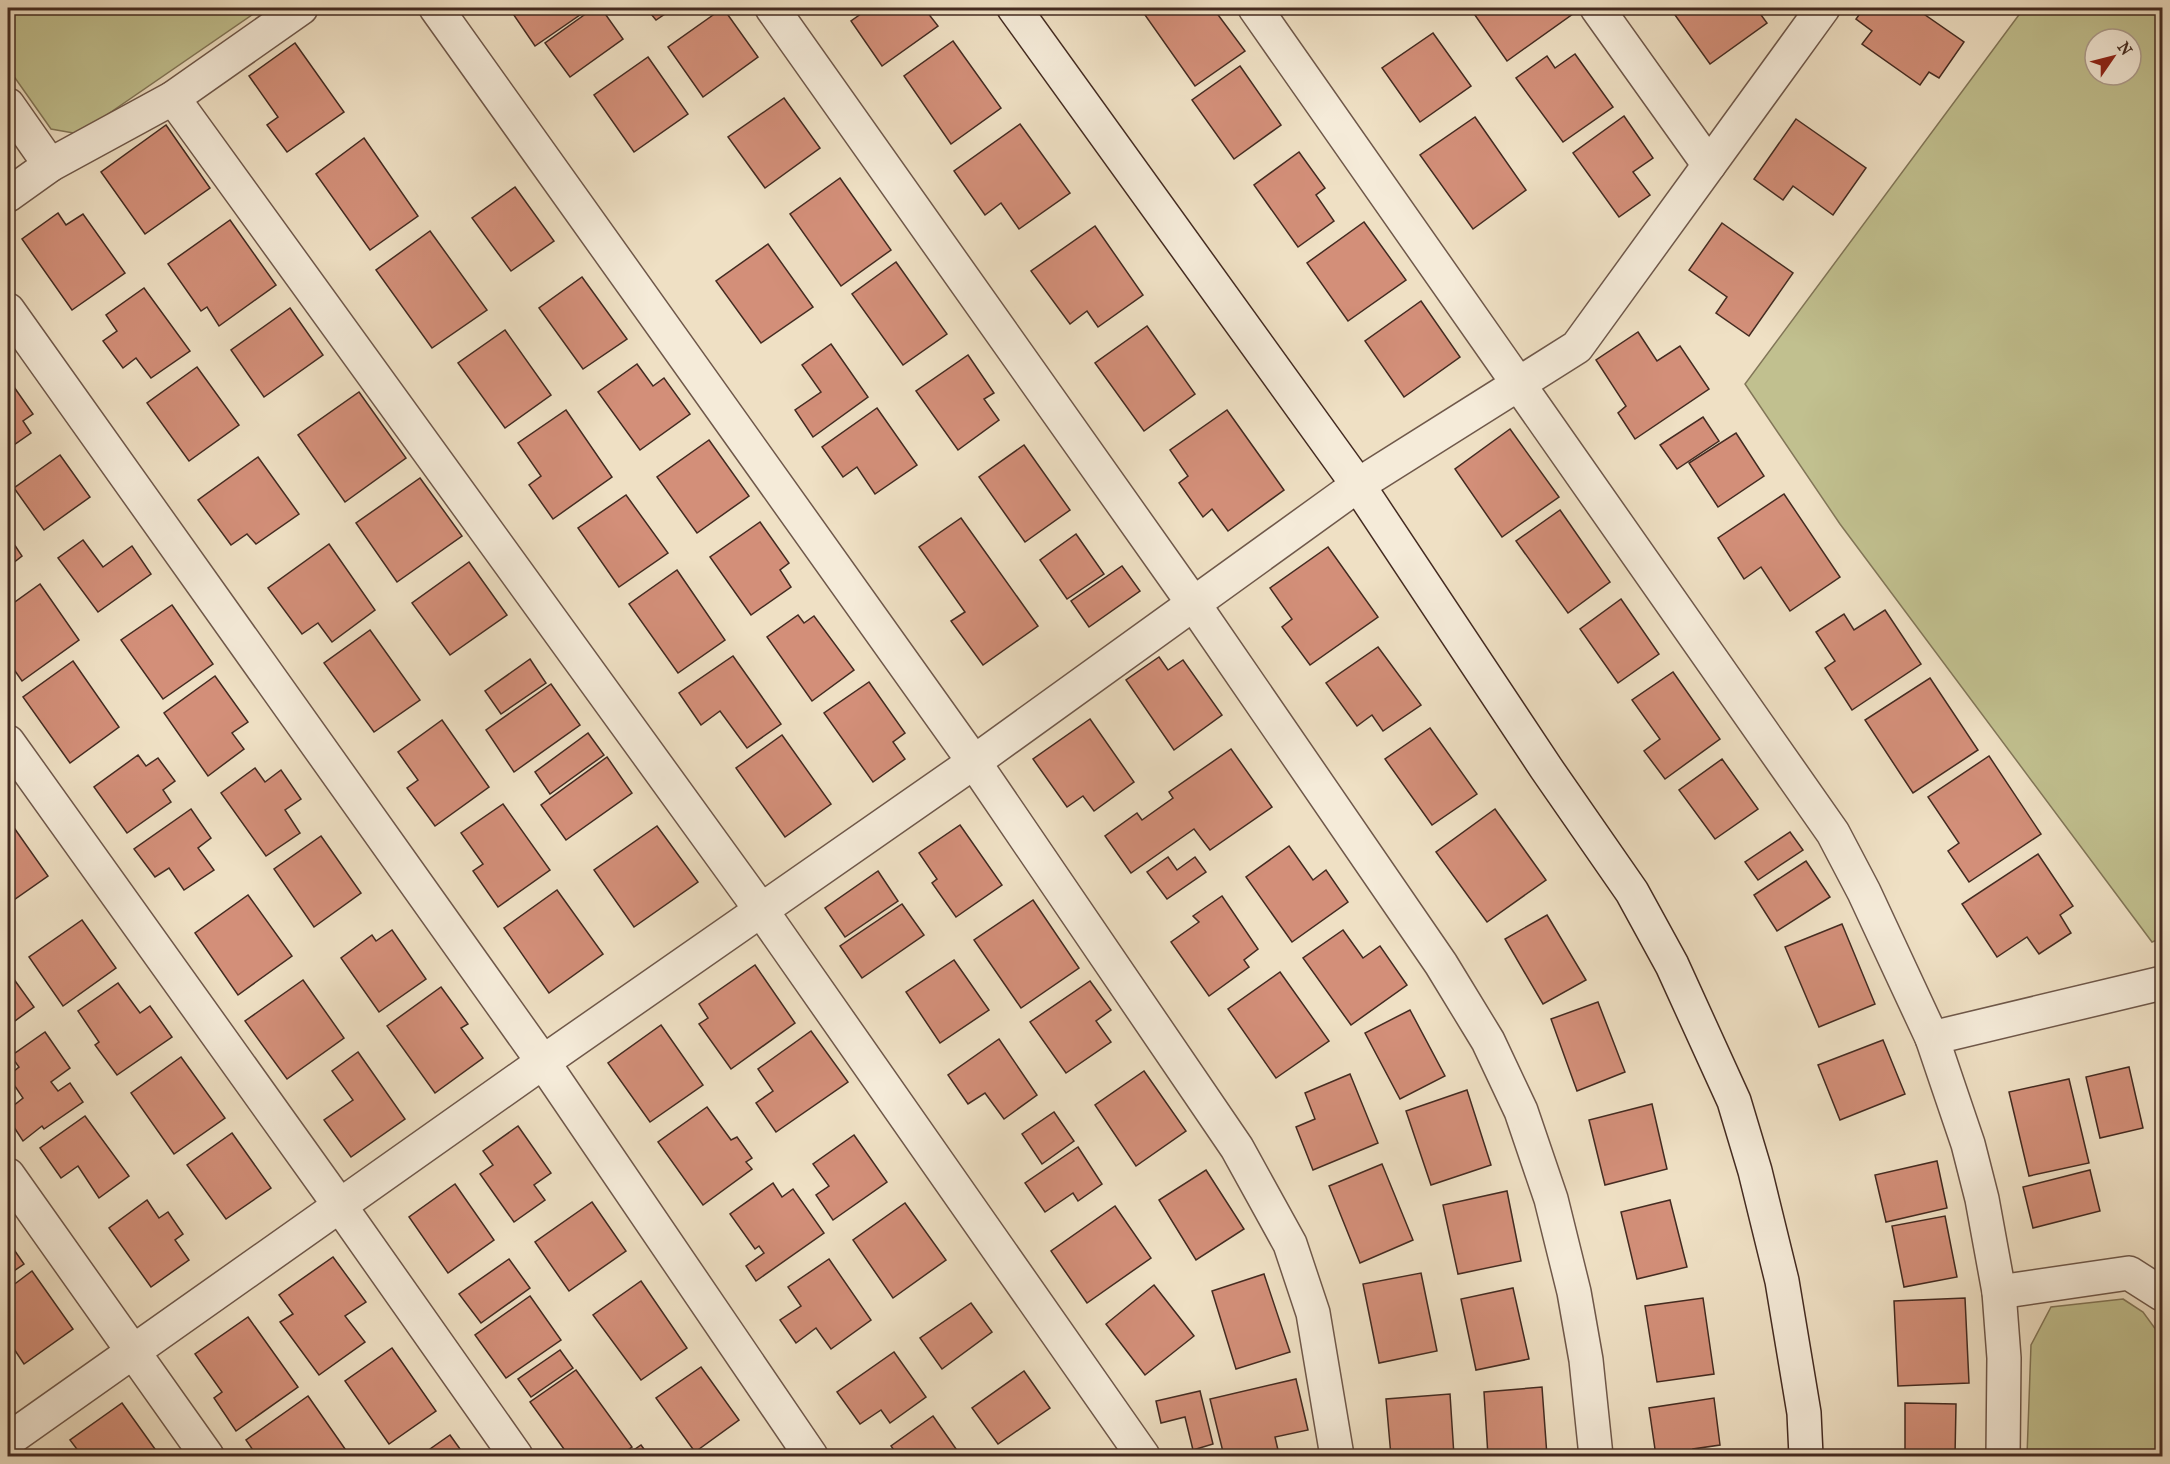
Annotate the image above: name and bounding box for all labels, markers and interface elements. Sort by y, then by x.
north arrow [2083,27,2143,87]
text: N [2114,38,2137,60]

